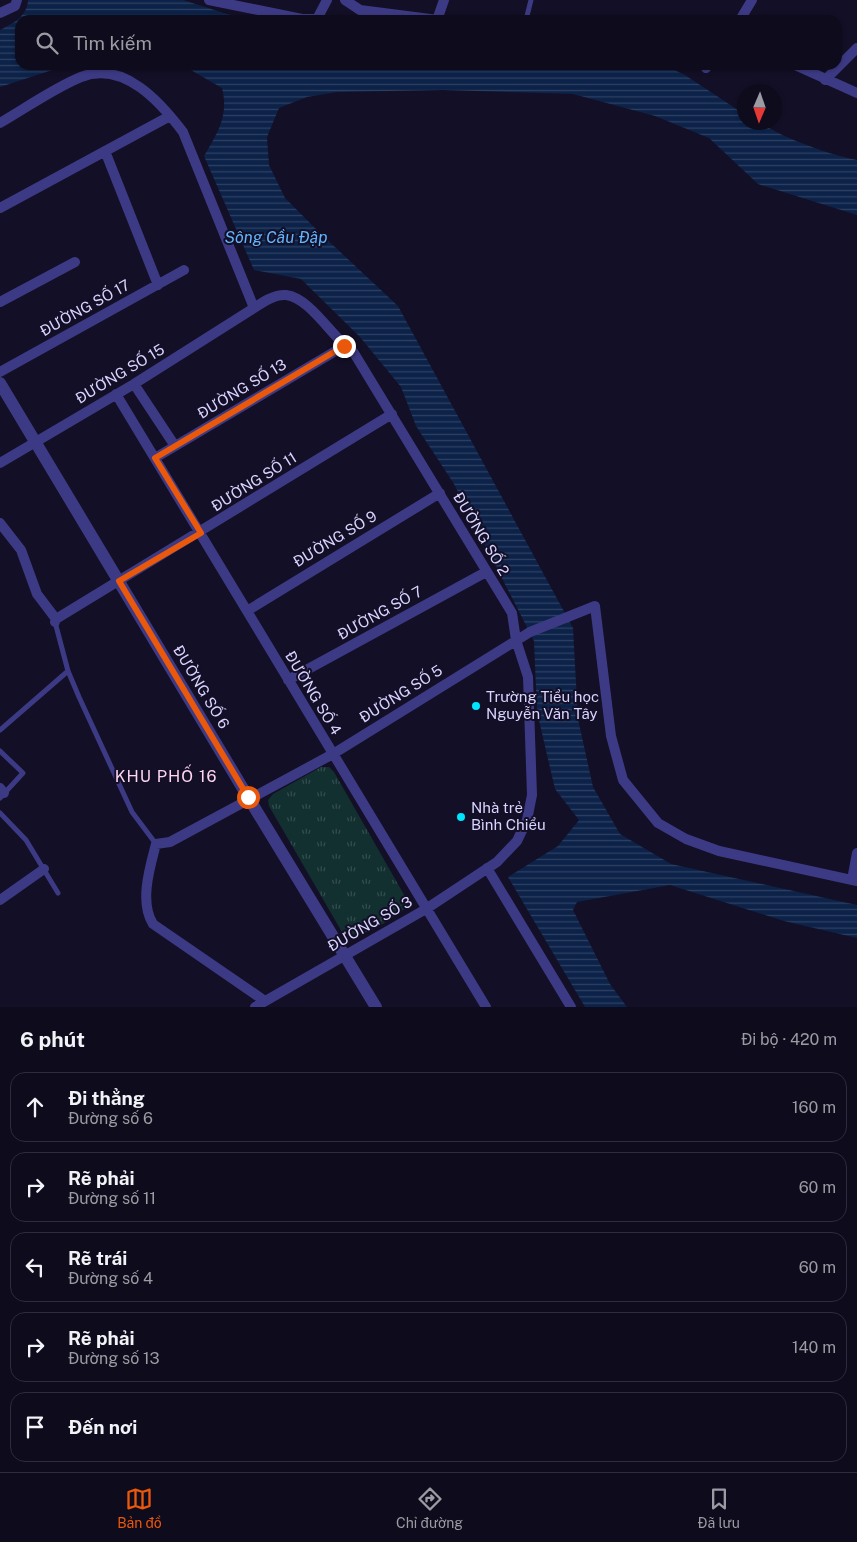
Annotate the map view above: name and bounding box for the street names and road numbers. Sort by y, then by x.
street label: ĐƯỜNG SỐ 17 [36,274,133,339]
street label: ĐƯỜNG SỐ 15 [71,339,167,407]
street label: ĐƯỜNG SỐ 13 [193,354,289,422]
street label: ĐƯỜNG SỐ 11 [207,447,299,515]
street label: ĐƯỜNG SỐ 2 [450,488,515,578]
street label: ĐƯỜNG SỐ 9 [289,505,380,570]
street label: ĐƯỜNG SỐ 7 [334,581,425,643]
street label: ĐƯỜNG SỐ 6 [170,641,235,732]
street label: ĐƯỜNG SỐ 4 [282,647,347,738]
street label: ĐƯỜNG SỐ 5 [355,660,445,726]
street label: ĐƯỜNG SỐ 3 [324,891,415,955]

